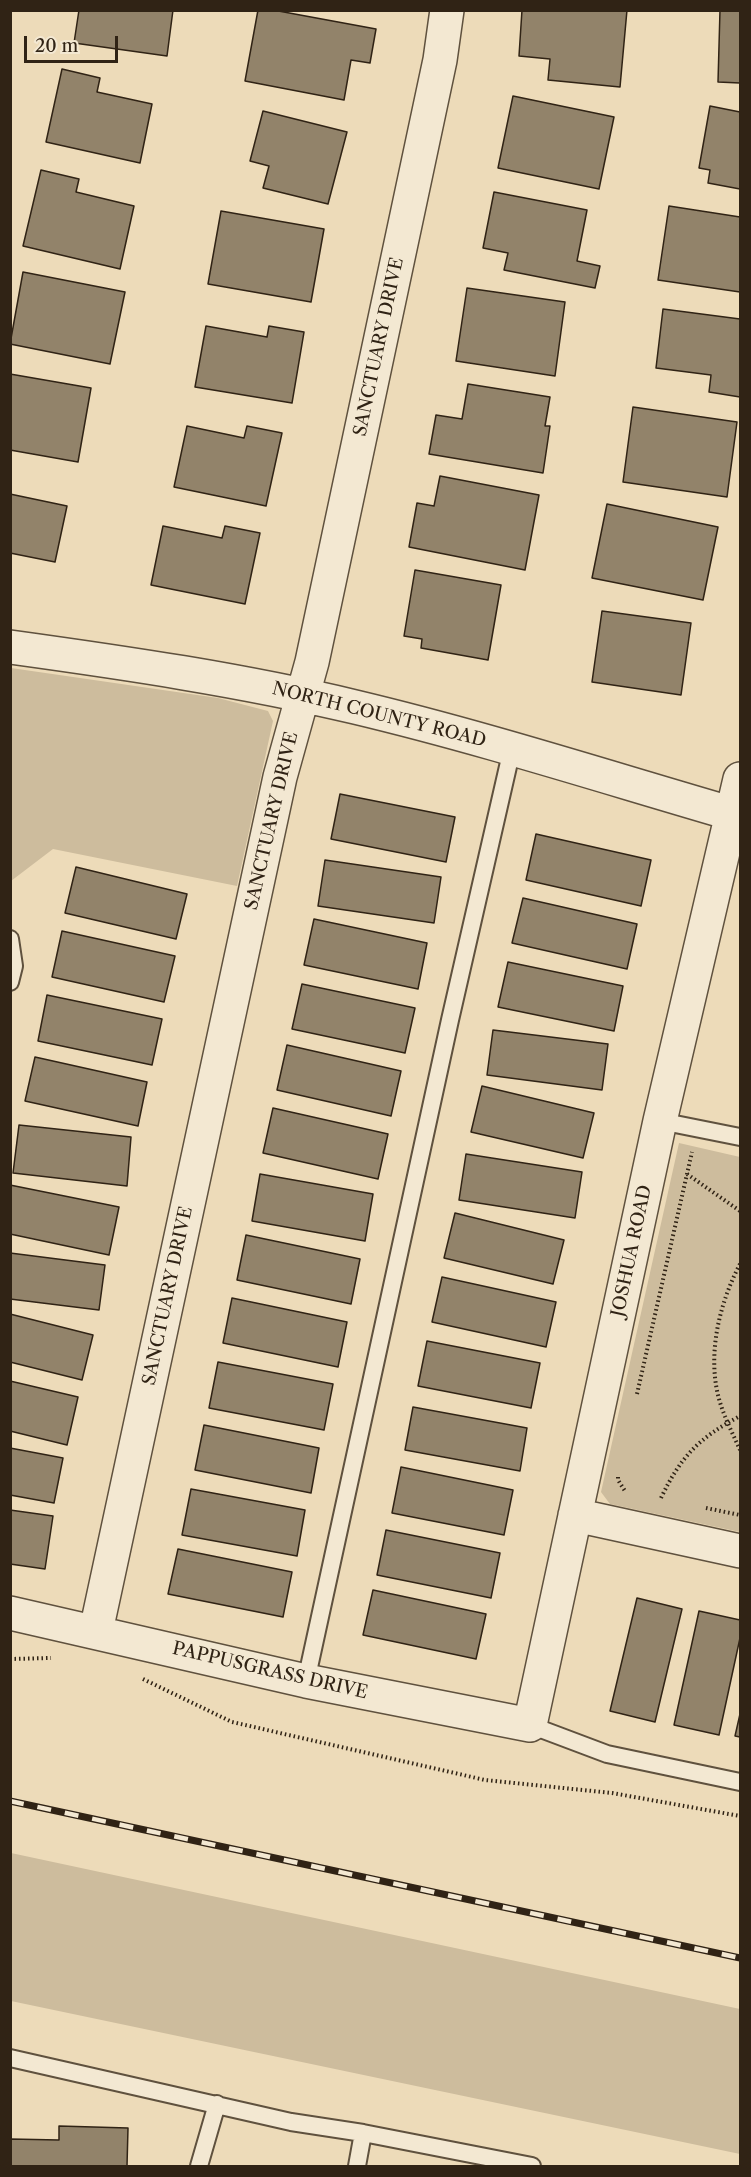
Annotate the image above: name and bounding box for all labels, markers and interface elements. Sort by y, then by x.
scale bar [27,24,122,62]
text: 20 m [35,35,78,57]
street label: SANCTUARY DRIVE [349,256,409,438]
street label: NORTH COUNTY ROAD [270,678,488,752]
street label: SANCTUARY DRIVE [241,730,303,912]
street label: JOSHUA ROAD [607,1183,657,1319]
street label: SANCTUARY DRIVE [138,1205,198,1387]
street label: PAPPUSGRASS DRIVE [170,1638,370,1704]

